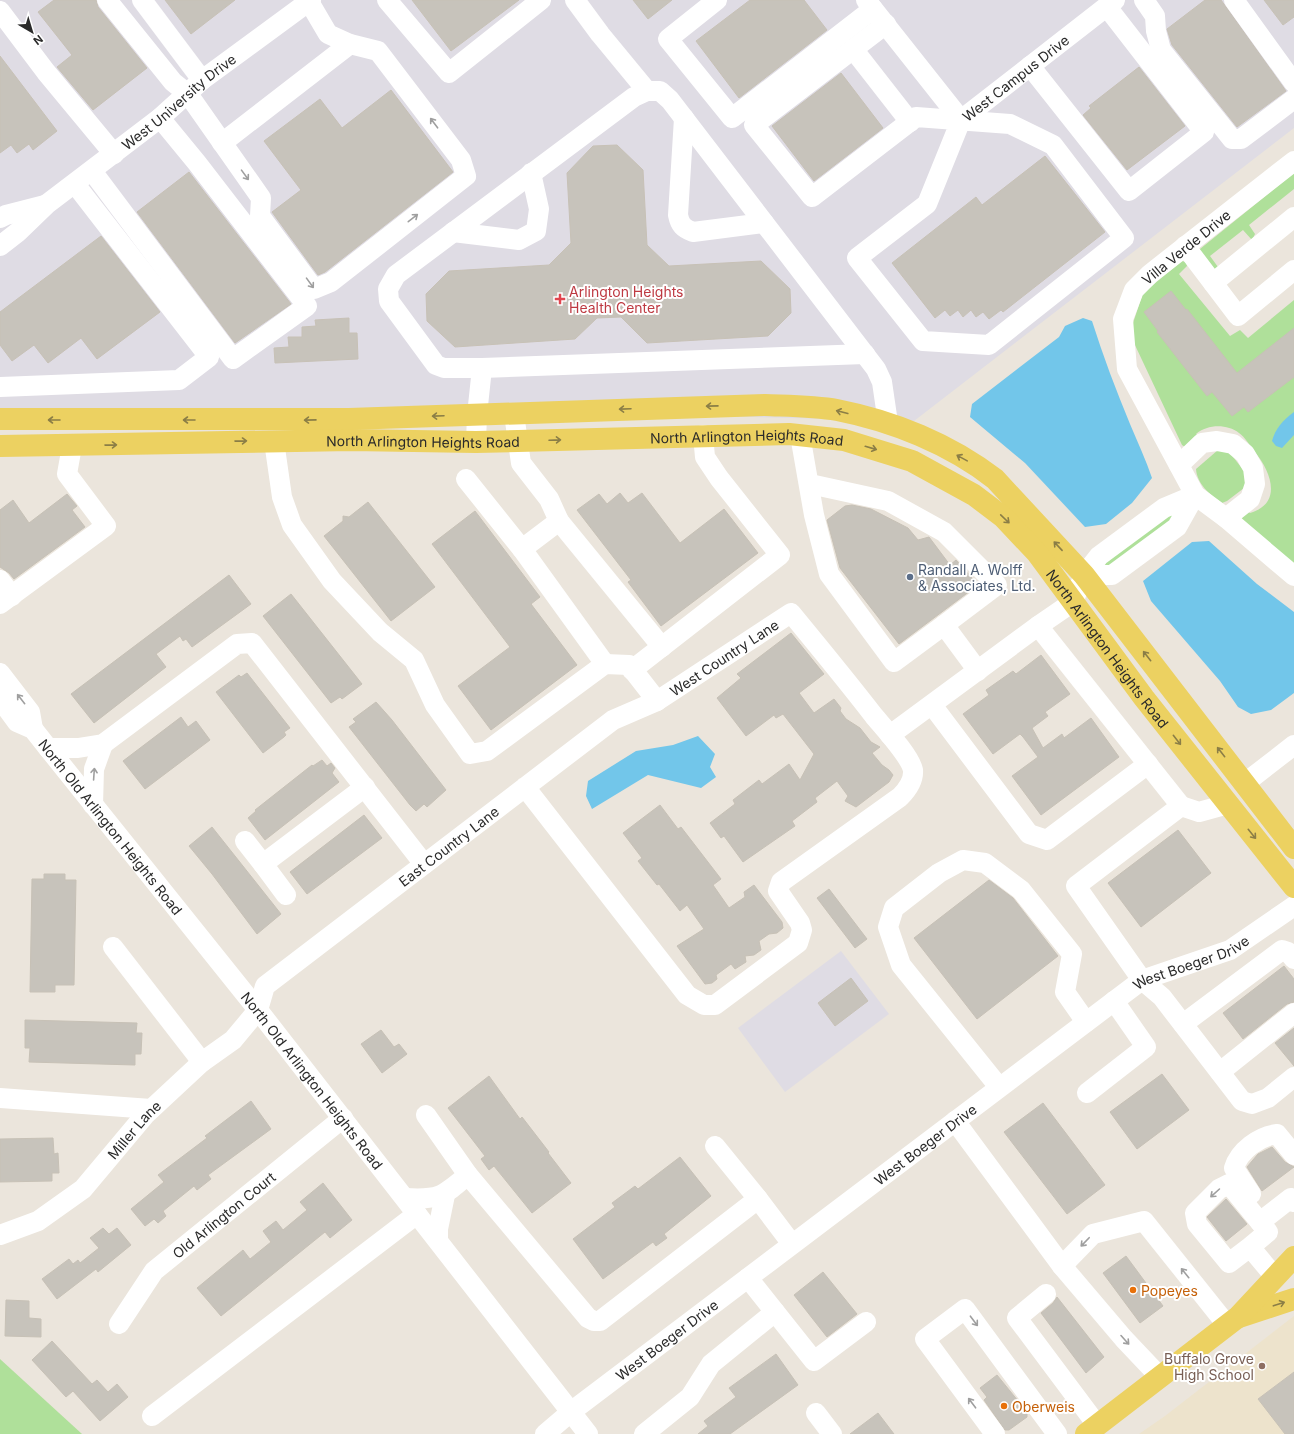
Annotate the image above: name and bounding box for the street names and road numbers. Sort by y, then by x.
street label: West Campus Drive [959,31,1072,124]
street label: West University Drive [118,50,239,153]
street label: Villa Verde Drive [1138,206,1234,288]
street label: North Arlington Heights Road [650,425,844,448]
street label: North Arlington Heights Road [326,431,520,451]
street label: North Arlington Heights Road [1043,566,1173,731]
street label: West Country Lane [666,615,781,699]
street label: North Old Arlington Heights Road [36,735,186,918]
street label: East Country Lane [395,802,502,889]
street label: West Boeger Drive [1129,931,1252,993]
street label: North Old Arlington Heights Road [238,988,387,1172]
street label: Miller Lane [103,1097,164,1162]
street label: West Boeger Drive [871,1100,979,1188]
street label: Old Arlington Court [169,1168,279,1261]
street label: West Boeger Drive [612,1295,721,1384]

